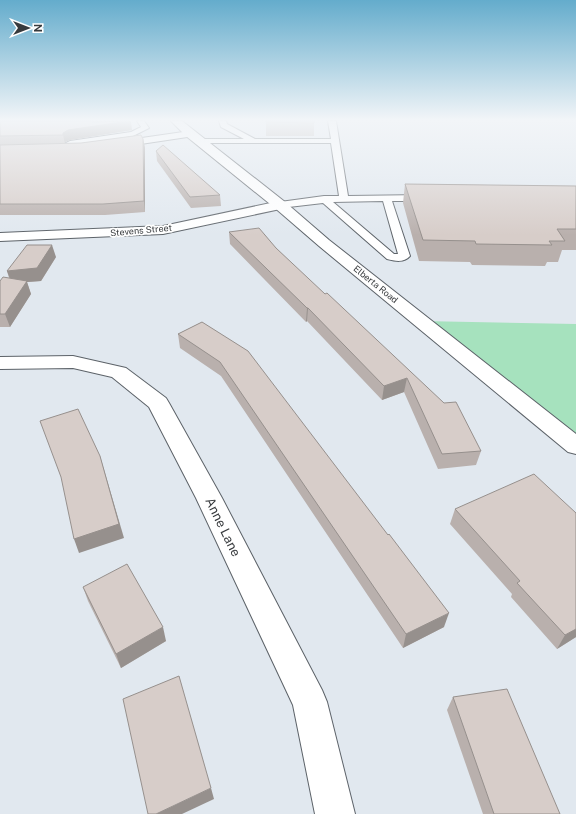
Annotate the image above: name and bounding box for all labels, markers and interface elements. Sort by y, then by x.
north arrow [8,8,48,48]
text: N [32,24,44,32]
street label: Stevens Street [110,222,173,238]
street label: Elberta Road [352,263,400,305]
street label: Anne Lane [202,495,244,559]

